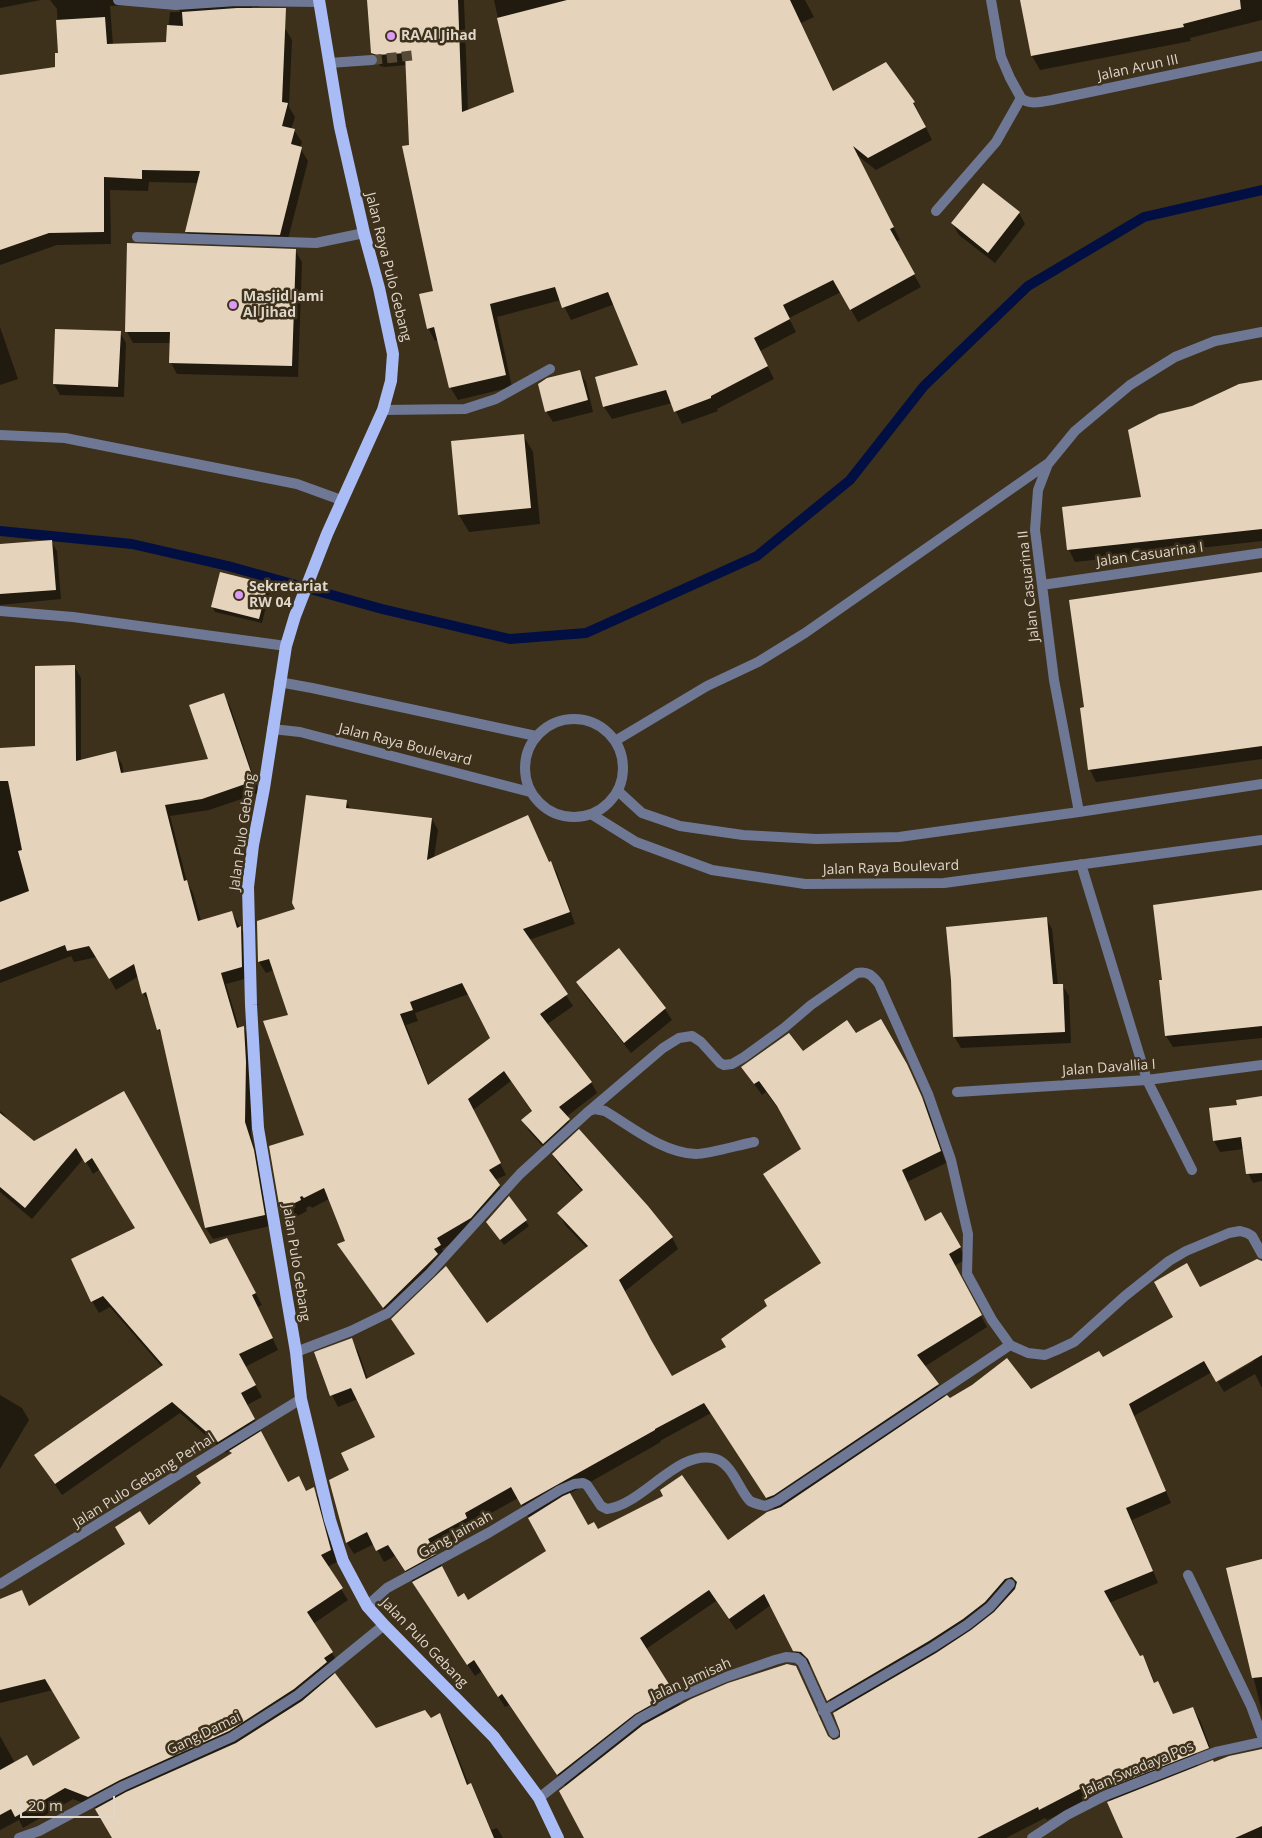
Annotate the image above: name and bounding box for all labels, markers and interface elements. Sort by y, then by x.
place label: RA Al Jihad [401,28,477,44]
marker: RA Al Jihad [385,30,397,42]
street label: Jalan Arun III [1096,51,1180,85]
street label: Jalan Raya Pulo Gebang [361,191,415,343]
place label: Masjid Jami Al Jihad [243,289,324,322]
marker: Masjid Jami Al Jihad [227,299,239,311]
street label: Jalan Casuarina II [1015,530,1043,642]
street label: Jalan Casuarina I [1095,539,1205,571]
place label: Sekretariat RW 04 [249,579,328,612]
marker: Sekretariat RW 04 [233,589,245,601]
street label: Jalan Raya Boulevard [337,720,473,770]
street label: Jalan Pulo Gebang [226,772,260,892]
street label: Jalan Raya Boulevard [823,857,959,879]
street label: Jalan Davallia I [1062,1056,1156,1080]
street label: Jalan Pulo Gebang [278,1203,314,1323]
street label: Jalan Pulo Gebang Perhal [70,1430,218,1532]
street label: Gang Jaimah [416,1508,496,1562]
street label: Jalan Pulo Gebang [377,1595,471,1691]
street label: Jalan Jamisah [648,1655,734,1705]
street label: Gang Damai [164,1709,244,1759]
street label: Jalan Swadaya Pos [1080,1738,1196,1800]
scale bar [22,1786,118,1818]
text: 20 m [28,1795,63,1815]

